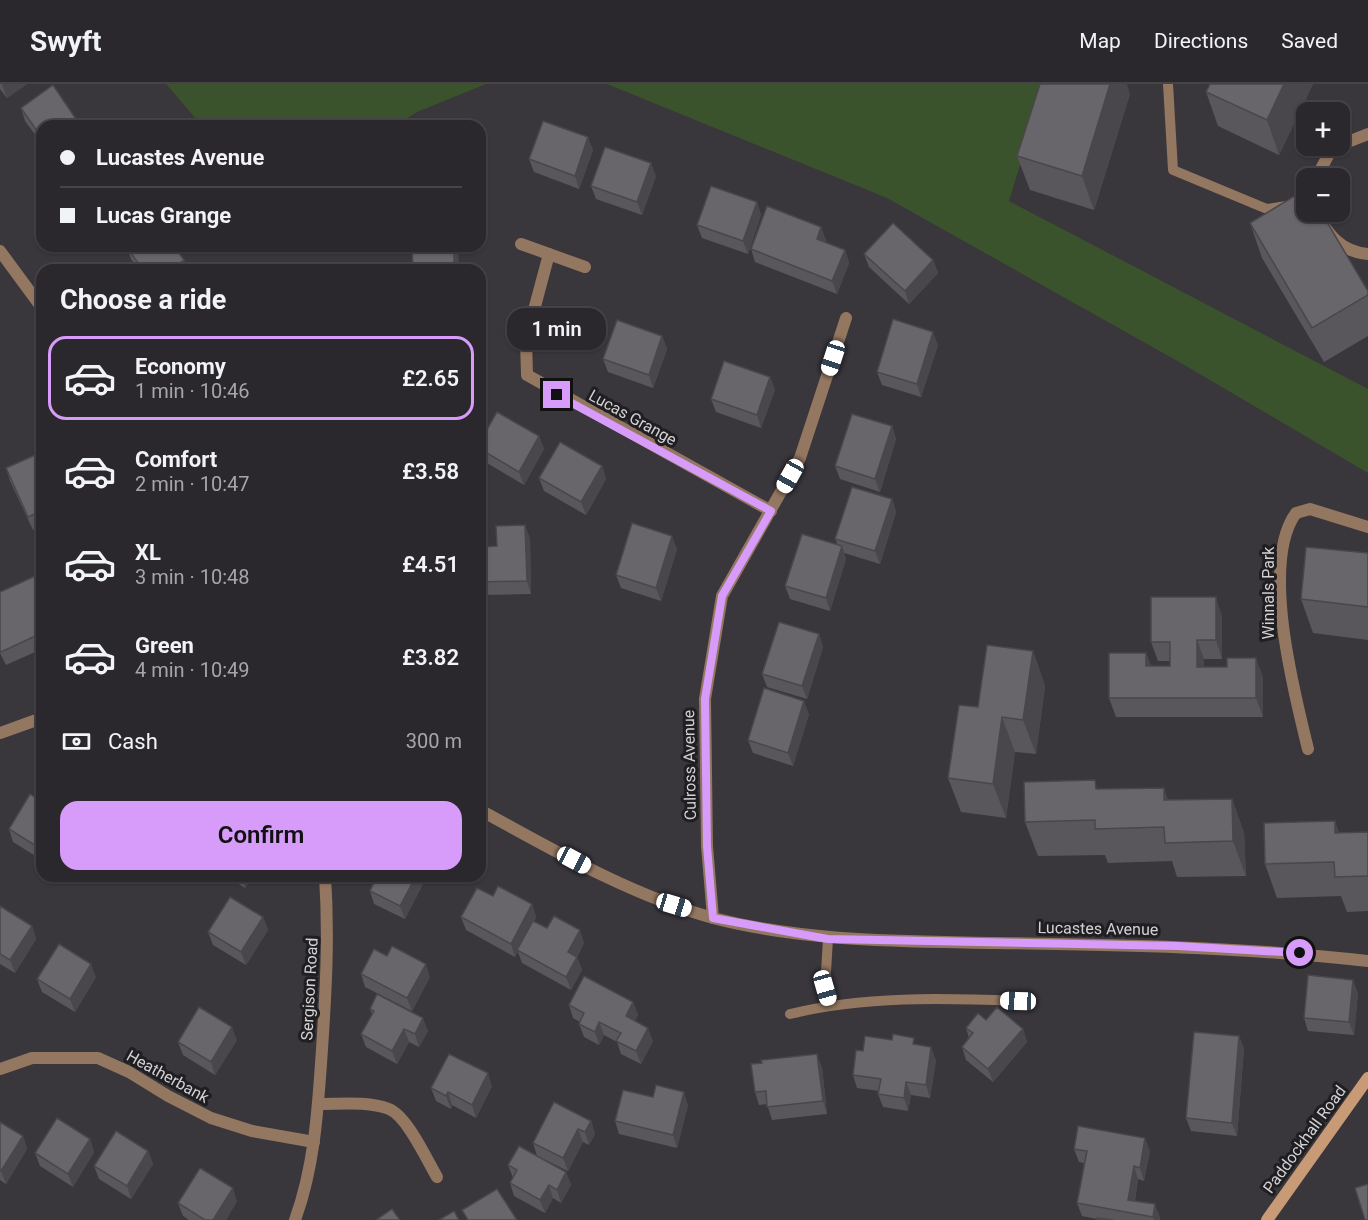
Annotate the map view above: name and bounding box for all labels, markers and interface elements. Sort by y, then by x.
text: Swyft [30,25,102,58]
text: Map [1079,29,1121,53]
text: Directions [1154,29,1248,53]
text: Saved [1281,29,1338,53]
map controls [1296,102,1350,222]
button: + [1296,102,1350,156]
text: Lucastes Avenue [96,145,264,170]
button: − [1296,168,1350,222]
text: Lucas Grange [96,203,231,228]
text: Choose a ride [60,284,226,316]
callout: 1 min [508,308,606,350]
text: 1 min [531,317,582,341]
car [819,338,847,378]
icon: car [63,351,117,405]
text: Economy [135,354,226,379]
text: £2.65 [402,366,459,391]
text: 1 min · 10:46 [135,379,250,403]
route end [543,381,570,408]
street label: Lucas Grange [586,386,680,449]
icon: car [63,444,117,498]
text: Comfort [135,447,217,472]
car [773,456,807,496]
text: £3.58 [402,459,459,484]
text: 2 min · 10:47 [135,472,250,496]
icon: car [63,537,117,591]
text: XL [135,540,161,565]
street label: Winnals Park [1259,546,1278,639]
text: £4.51 [402,552,459,577]
text: 3 min · 10:48 [135,565,250,589]
icon: car [63,630,117,684]
text: Green [135,633,194,658]
text: £3.82 [402,645,459,670]
text: 4 min · 10:49 [135,658,250,682]
street label: Culross Avenue [679,710,700,820]
icon: cash [60,725,93,758]
text: Cash [108,729,158,754]
text: 300 m [406,729,462,753]
button: Confirm [60,801,462,870]
car [554,844,594,876]
car [654,891,694,919]
street label: Lucastes Avenue [1037,918,1158,939]
street label: Sergison Road [297,937,322,1041]
route start [1286,939,1313,966]
car [811,968,839,1008]
car [1000,991,1036,1011]
street label: Heatherbank [123,1046,213,1107]
street label: Paddockhall Road [1259,1082,1350,1197]

